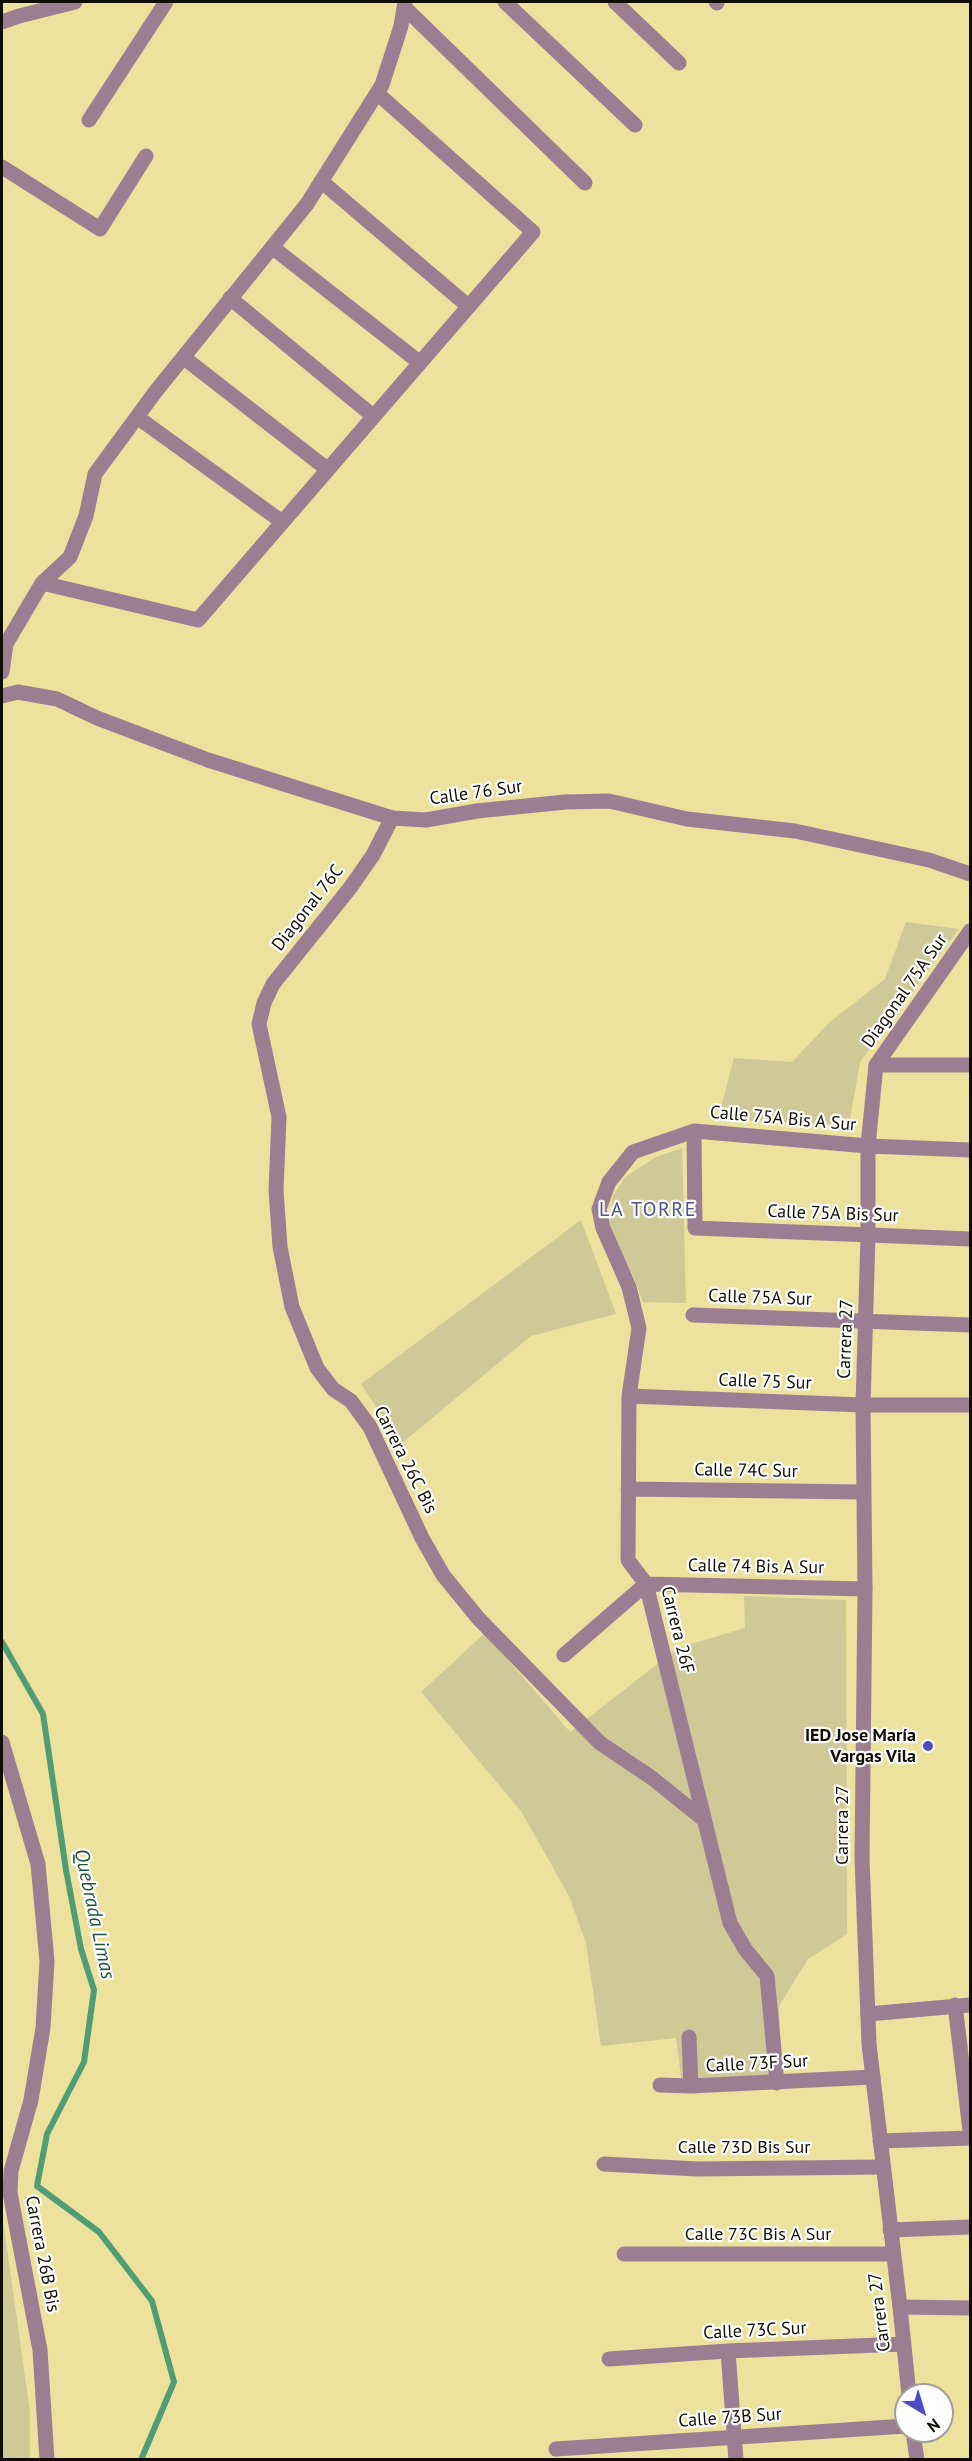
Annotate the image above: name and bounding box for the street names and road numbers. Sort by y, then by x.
street label: Calle 76 Sur [428,776,524,810]
street label: Diagonal 76C [268,861,348,955]
street label: Diagonal 75A Sur [858,930,952,1052]
street label: Calle 75A Bis A Sur [709,1102,857,1136]
street label: Calle 75A Bis Sur [767,1201,899,1227]
street label: Calle 75A Sur [708,1285,812,1311]
street label: Carrera 27 [834,1299,858,1379]
street label: Calle 75 Sur [718,1370,812,1394]
street label: Carrera 26C Bis [369,1403,441,1517]
street label: Calle 74C Sur [694,1459,798,1483]
street label: Calle 74 Bis A Sur [688,1555,824,1579]
street label: Carrera 26F [656,1584,698,1676]
street label: Carrera 27 [832,1785,854,1865]
street label: Calle 73F Sur [705,2051,809,2077]
street label: Calle 73D Bis Sur [678,2137,810,2159]
street label: Carrera 26B Bis [20,2194,64,2314]
street label: Calle 73C Bis A Sur [685,2224,831,2246]
street label: Carrera 27 [864,2271,896,2353]
street label: Calle 73C Sur [703,2318,807,2344]
street label: Calle 73B Sur [678,2404,782,2432]

